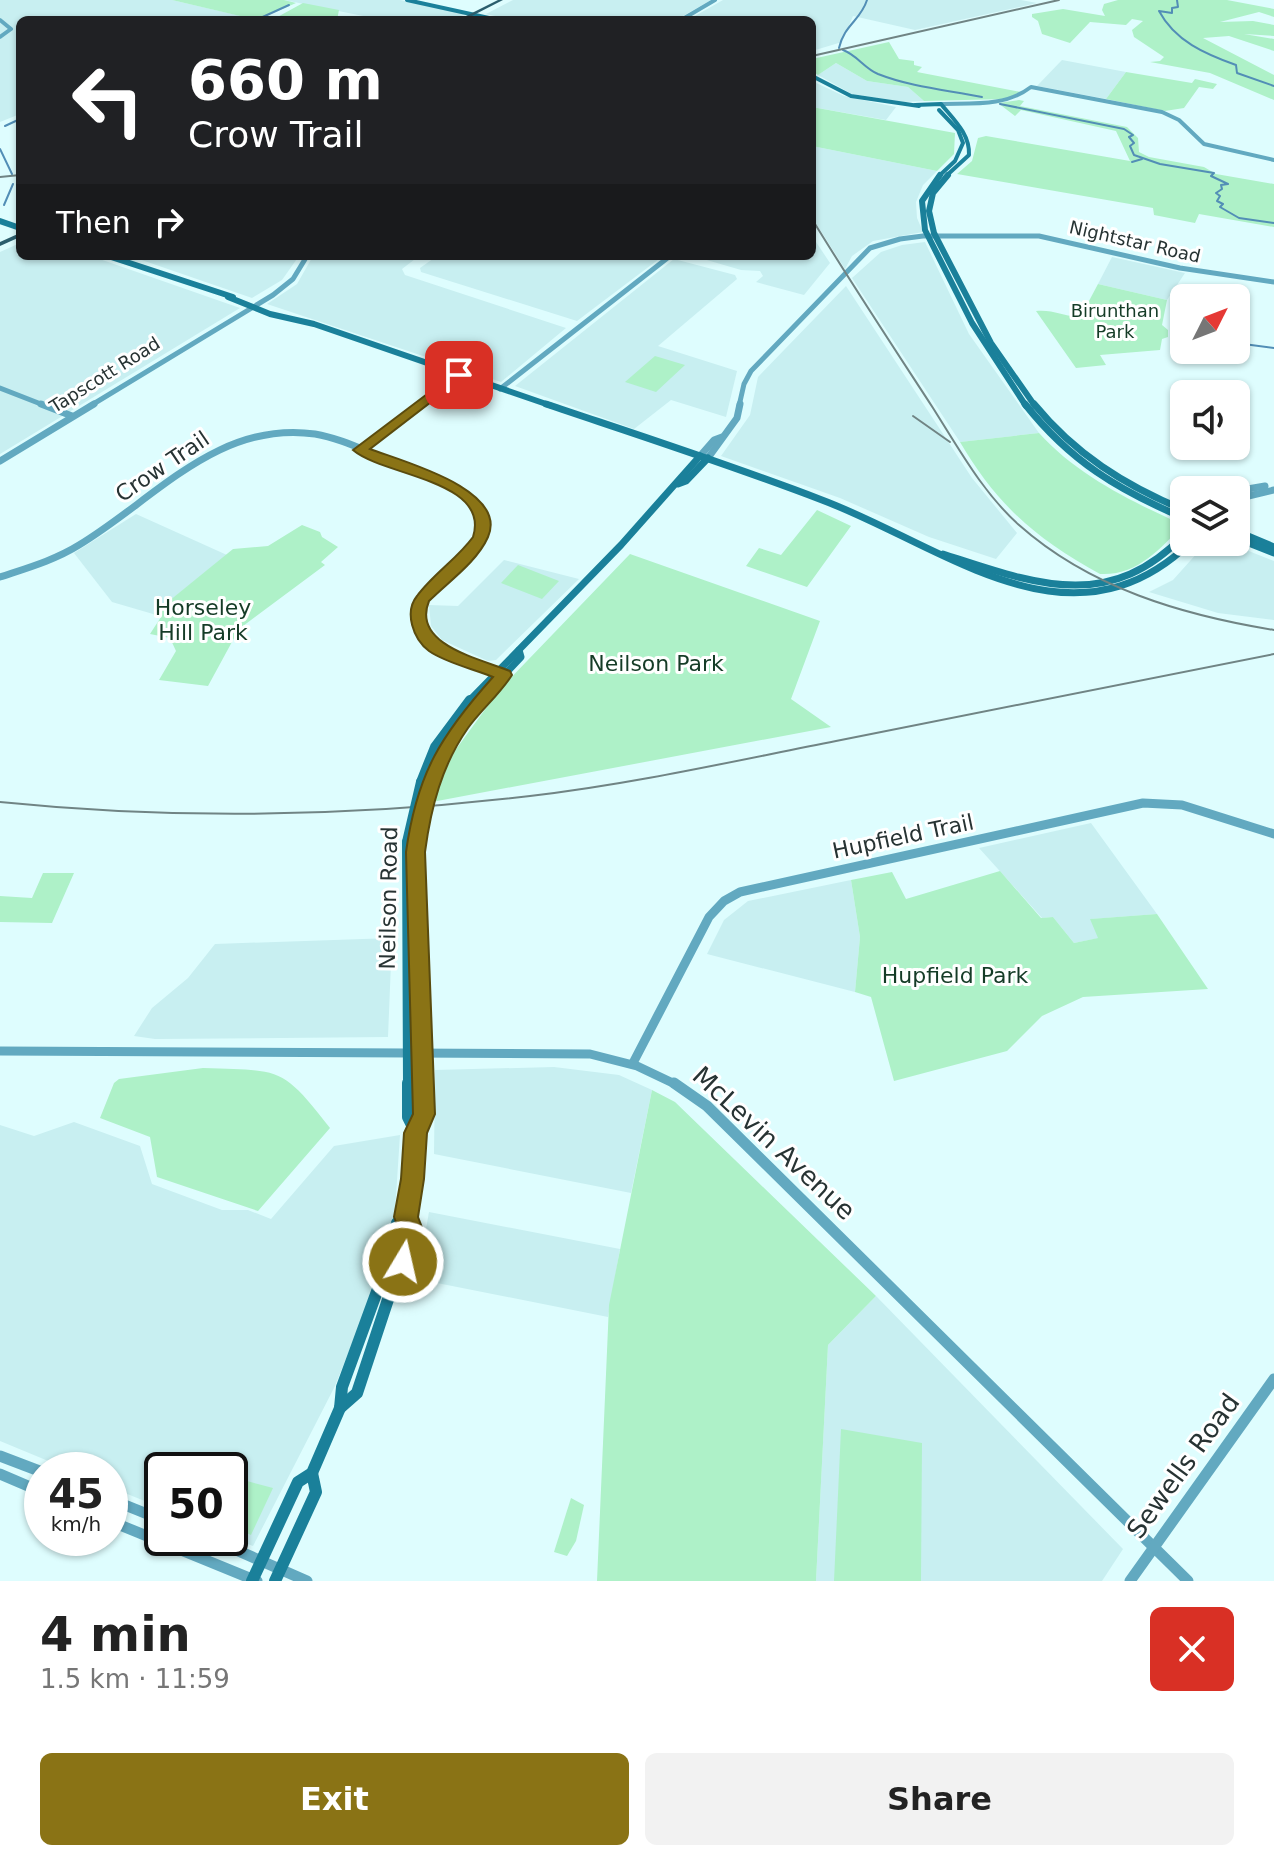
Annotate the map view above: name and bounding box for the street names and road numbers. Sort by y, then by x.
street label: Nightstar Road [1067,216,1203,267]
street label: Tapscott Road [45,332,164,417]
street label: Crow Trail [111,426,214,507]
street label: Hupfield Trail [830,809,976,864]
street label: Neilson Road [375,826,402,970]
street label: McLevin Avenue [687,1060,861,1226]
street label: Sewells Road [1121,1388,1245,1544]

